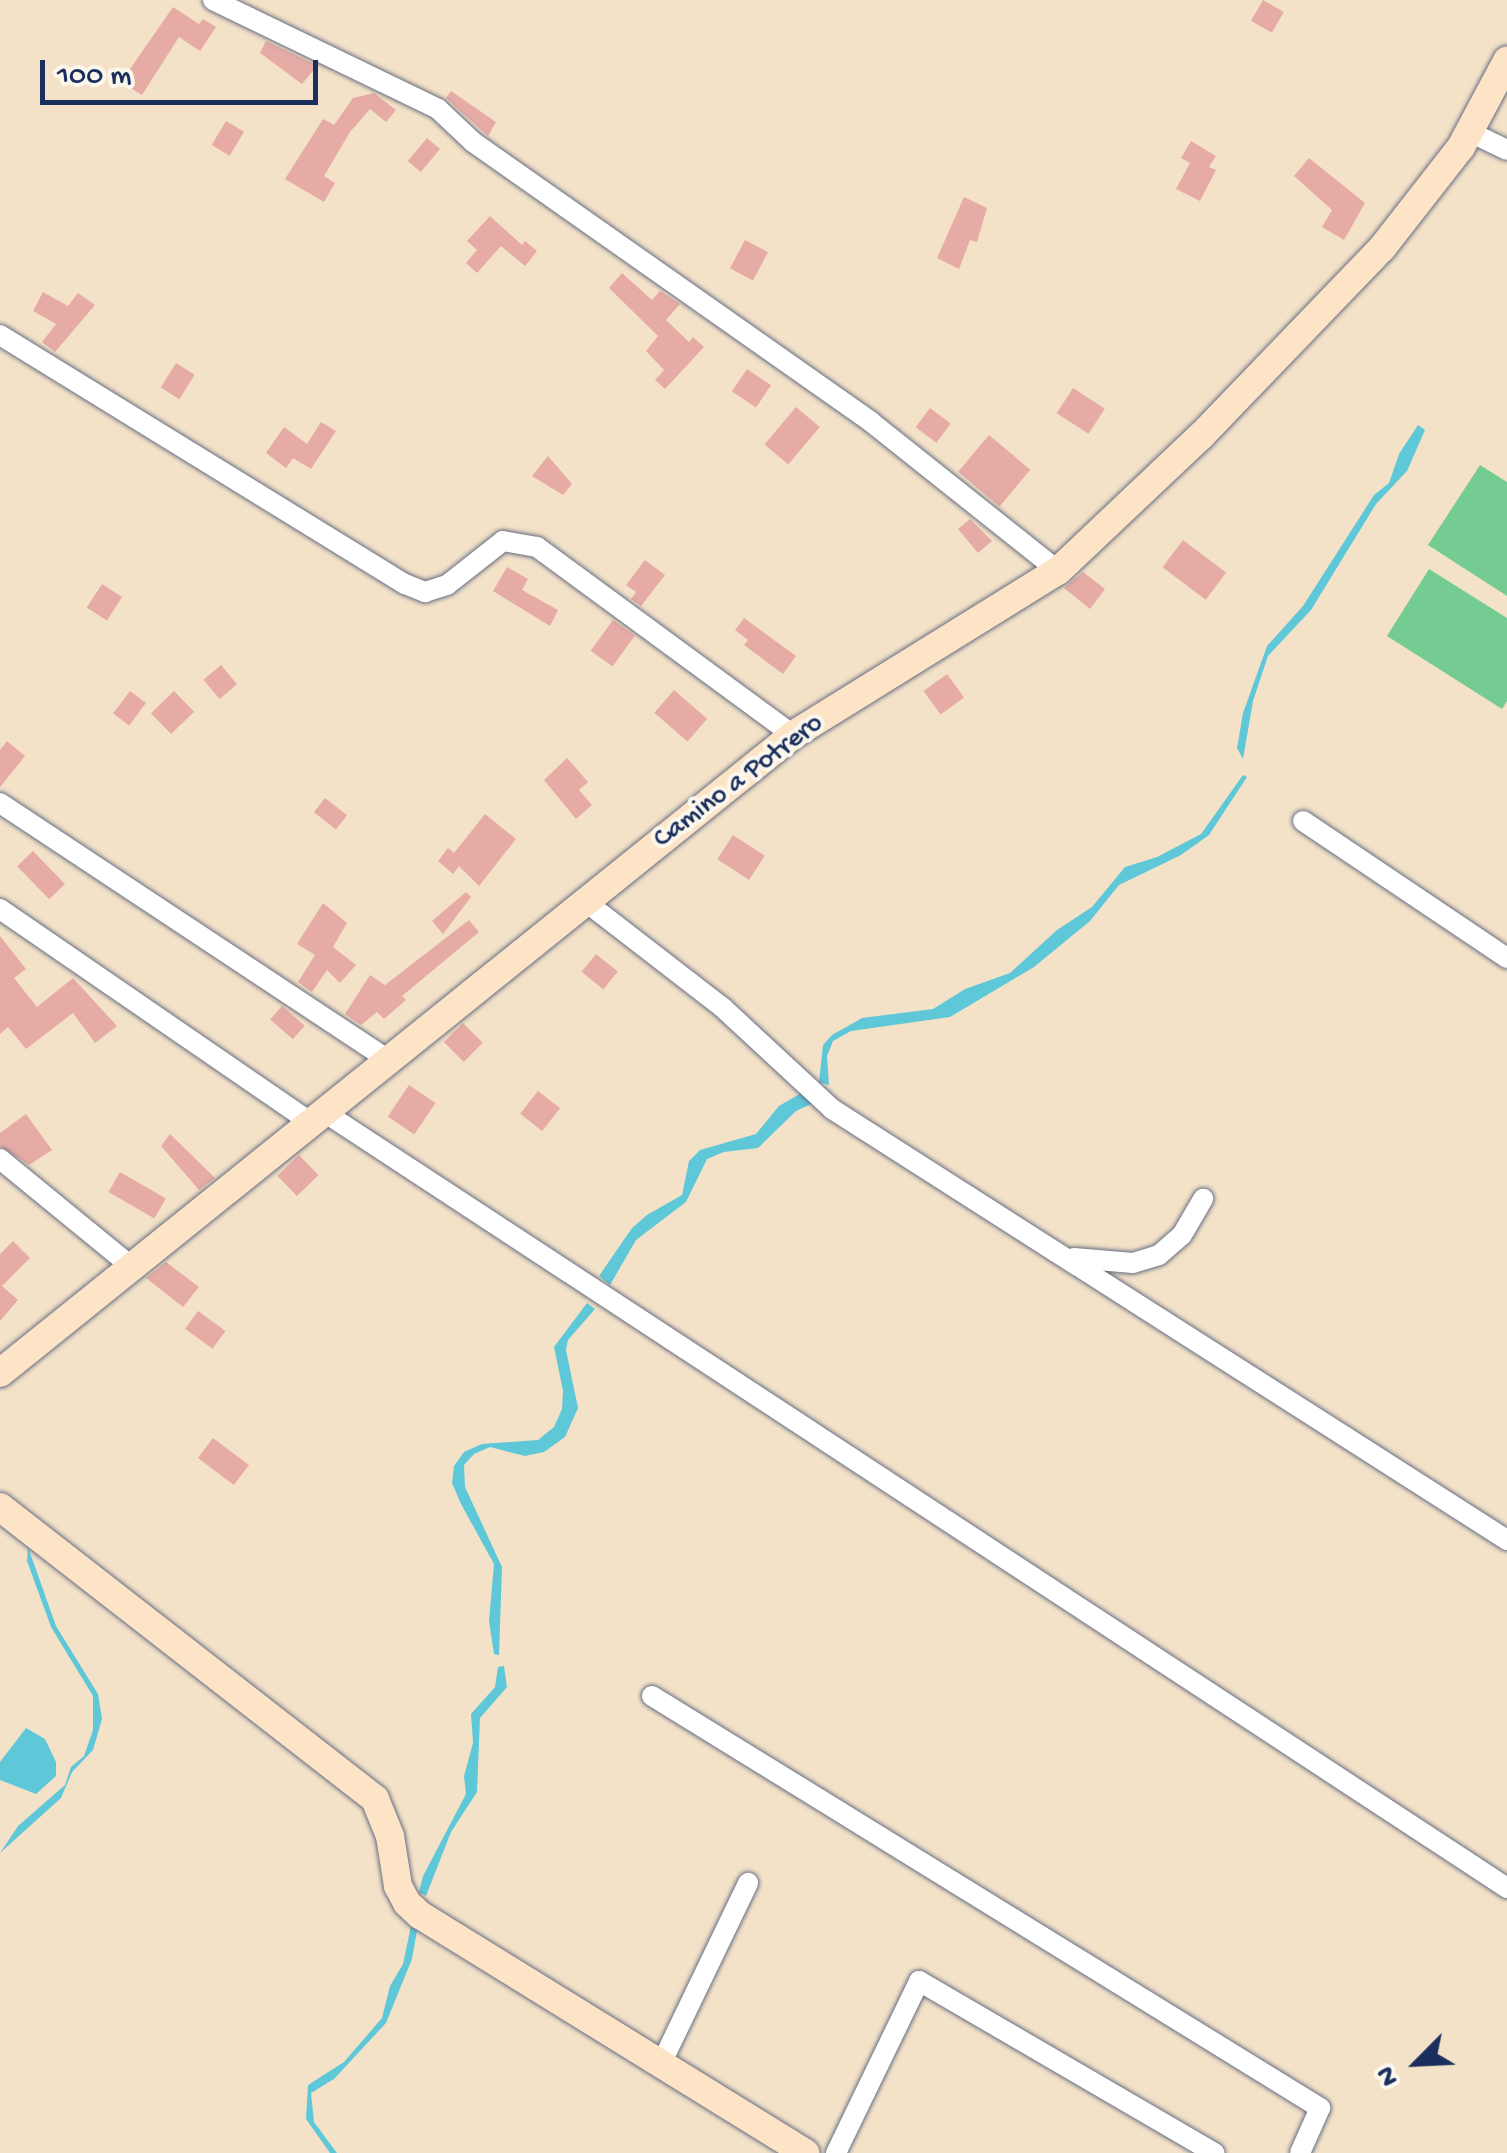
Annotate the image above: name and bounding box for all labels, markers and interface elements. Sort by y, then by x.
scale bar [45,40,322,102]
text: 100 m [57,60,132,95]
street label: Camino a Potrero [648,707,830,857]
north arrow [1367,2013,1467,2113]
text: N [1370,2060,1408,2090]

